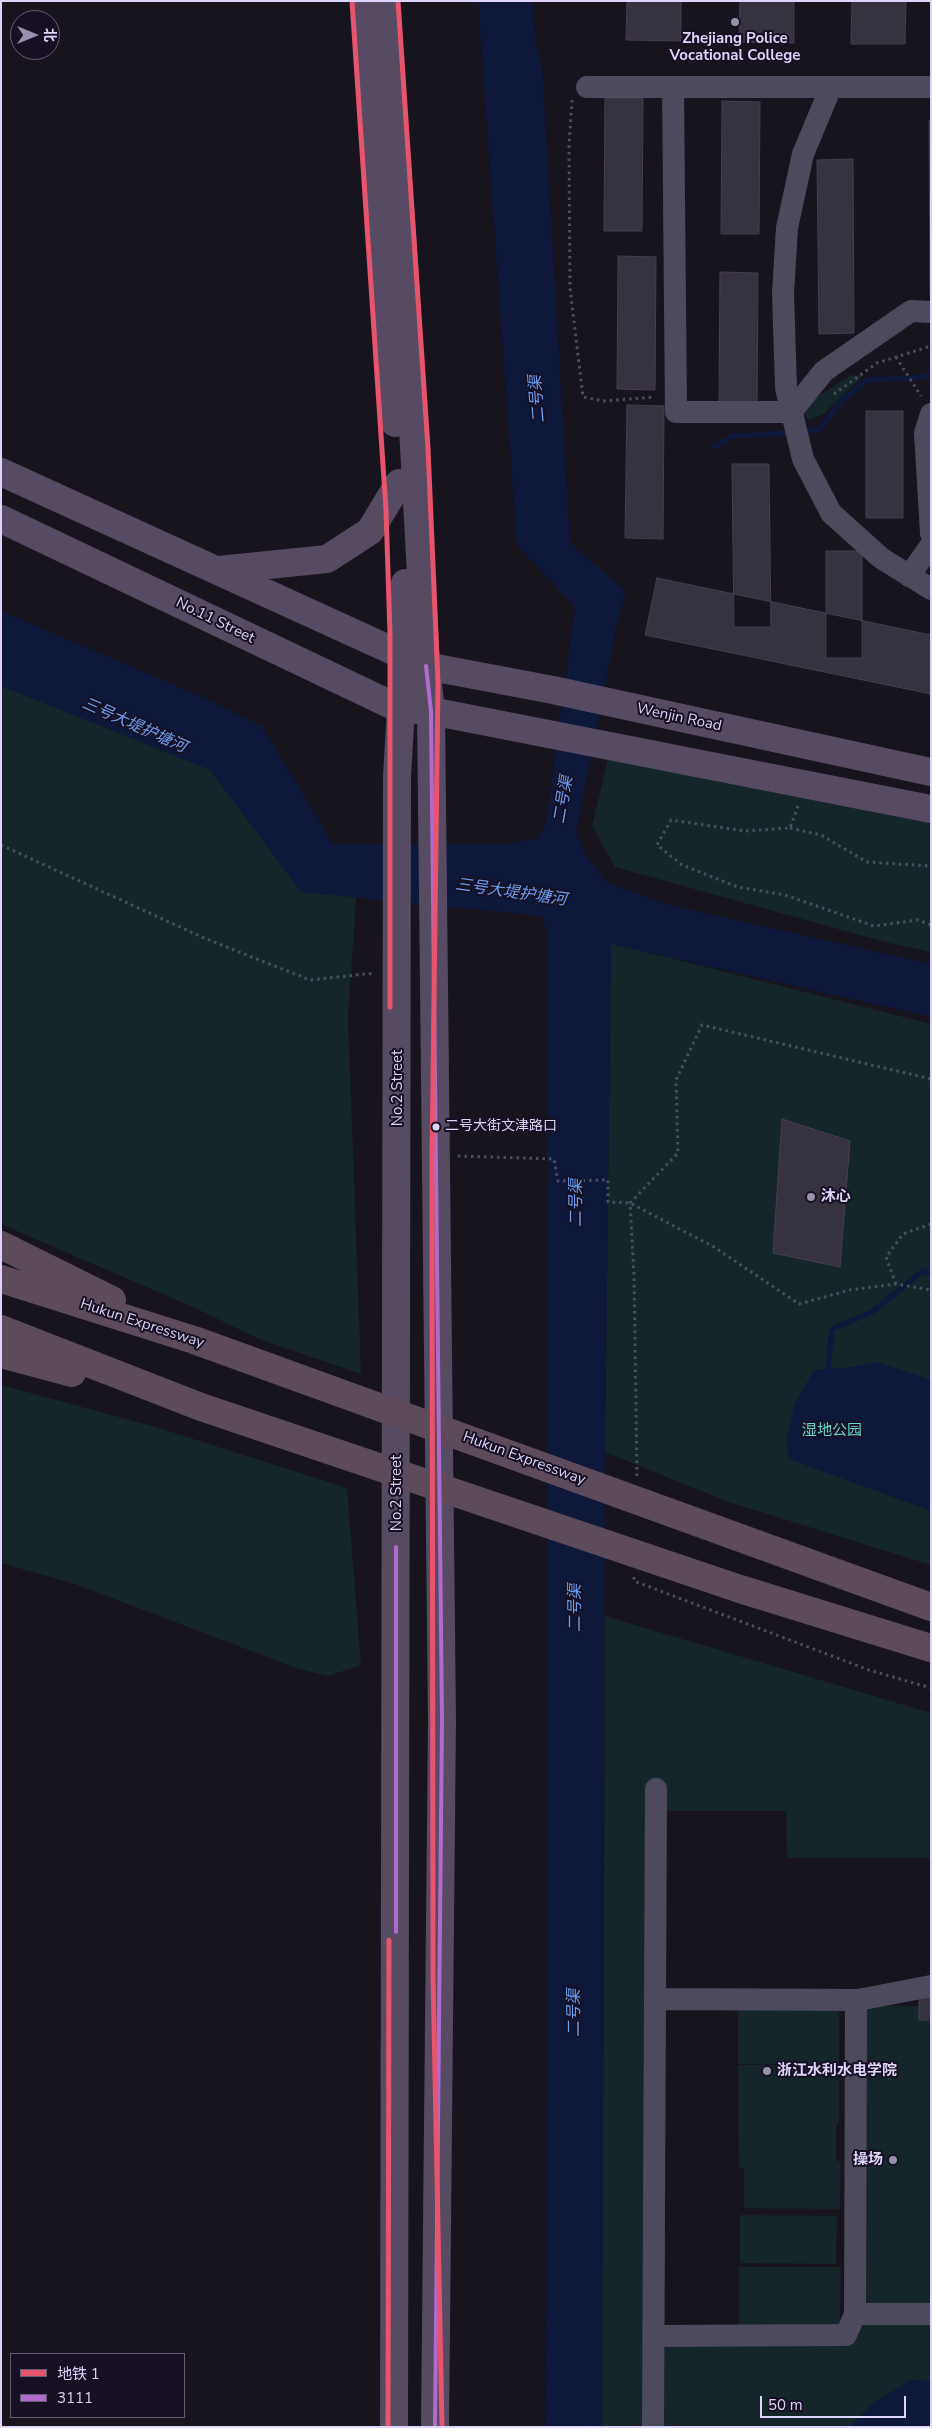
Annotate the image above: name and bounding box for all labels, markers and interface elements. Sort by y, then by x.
north arrow [10,10,60,60]
marker: Zhejiang Police Vocational College [729,16,741,28]
text: 北 [40,28,59,42]
place label: Zhejiang Police Vocational College [670,30,800,65]
water label: 二号渠 [526,374,550,424]
street label: No.11 Street [173,594,257,648]
water label: 三号大堤护塘河 [79,694,189,758]
street label: Wenjin Road [635,700,723,736]
water label: 二号渠 [550,775,578,825]
water label: 三号大堤护塘河 [454,876,568,910]
street label: No.2 Street [389,1050,407,1126]
place label: 二号大街文津路口 [445,1119,557,1135]
marker: 二号大街文津路口 [431,1122,441,1132]
water label: 二号渠 [567,1179,587,1227]
place label: 沐心 [821,1188,851,1206]
marker: 沐心 [805,1191,817,1203]
street label: Hukun Expressway [78,1295,206,1353]
park label: 湿地公园 [802,1422,862,1440]
street label: Hukun Expressway [460,1428,588,1490]
street label: No.2 Street [388,1455,406,1531]
water label: 二号渠 [566,1584,586,1632]
water label: 二号渠 [565,1989,585,2037]
place label: 浙江水利水电学院 [777,2062,897,2080]
marker: 浙江水利水电学院 [761,2065,773,2077]
place label: 操场 [853,2151,883,2169]
marker: 操场 [887,2154,899,2166]
legend [10,2353,185,2418]
text: 地铁 1 [57,2364,100,2384]
scale bar [762,2386,908,2418]
text: 3111 [57,2388,93,2408]
text: 50 m [768,2395,803,2415]

